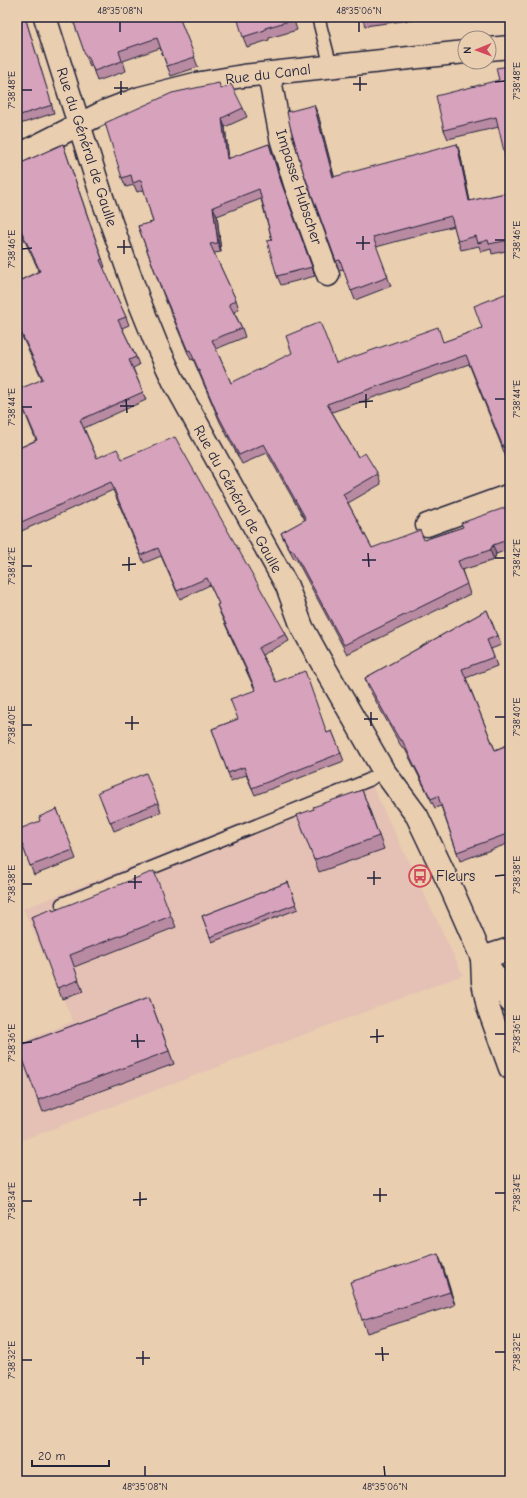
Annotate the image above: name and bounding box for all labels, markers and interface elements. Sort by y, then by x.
text: 48°35'08"N [97,5,143,17]
text: 48°35'06"N [336,5,382,17]
north arrow [457,30,497,70]
text: N [461,46,474,54]
street label: Rue du Canal [224,60,312,88]
text: 7°38'48"E [511,62,523,100]
street label: Rue du Général de Gaulle [53,65,121,229]
text: 7°38'48"E [6,71,18,109]
street label: Impasse Hubscher [272,127,326,247]
text: 7°38'46"E [511,221,523,259]
text: 7°38'46"E [6,230,18,268]
text: 7°38'44"E [511,380,523,418]
text: 7°38'44"E [6,388,18,426]
street label: Rue du Général de Gaulle [190,422,286,576]
text: 7°38'42"E [511,539,523,577]
text: 7°38'42"E [6,547,18,585]
text: 7°38'40"E [511,697,523,737]
text: 7°38'40"E [6,705,18,745]
text: 7°38'38"E [511,856,523,894]
bus stop icon: Fleurs [407,863,433,889]
text: 7°38'38"E [6,865,18,903]
place label: Fleurs [436,867,475,885]
text: 7°38'36"E [511,1015,523,1053]
text: 7°38'36"E [6,1024,18,1062]
text: 7°38'34"E [511,1174,523,1212]
text: 7°38'34"E [6,1182,18,1220]
text: 7°38'32"E [511,1333,523,1371]
text: 7°38'32"E [6,1341,18,1379]
scale bar [32,1442,109,1468]
text: 20 m [38,1449,66,1463]
text: 48°35'08"N [122,1481,168,1493]
text: 48°35'06"N [362,1481,408,1493]

